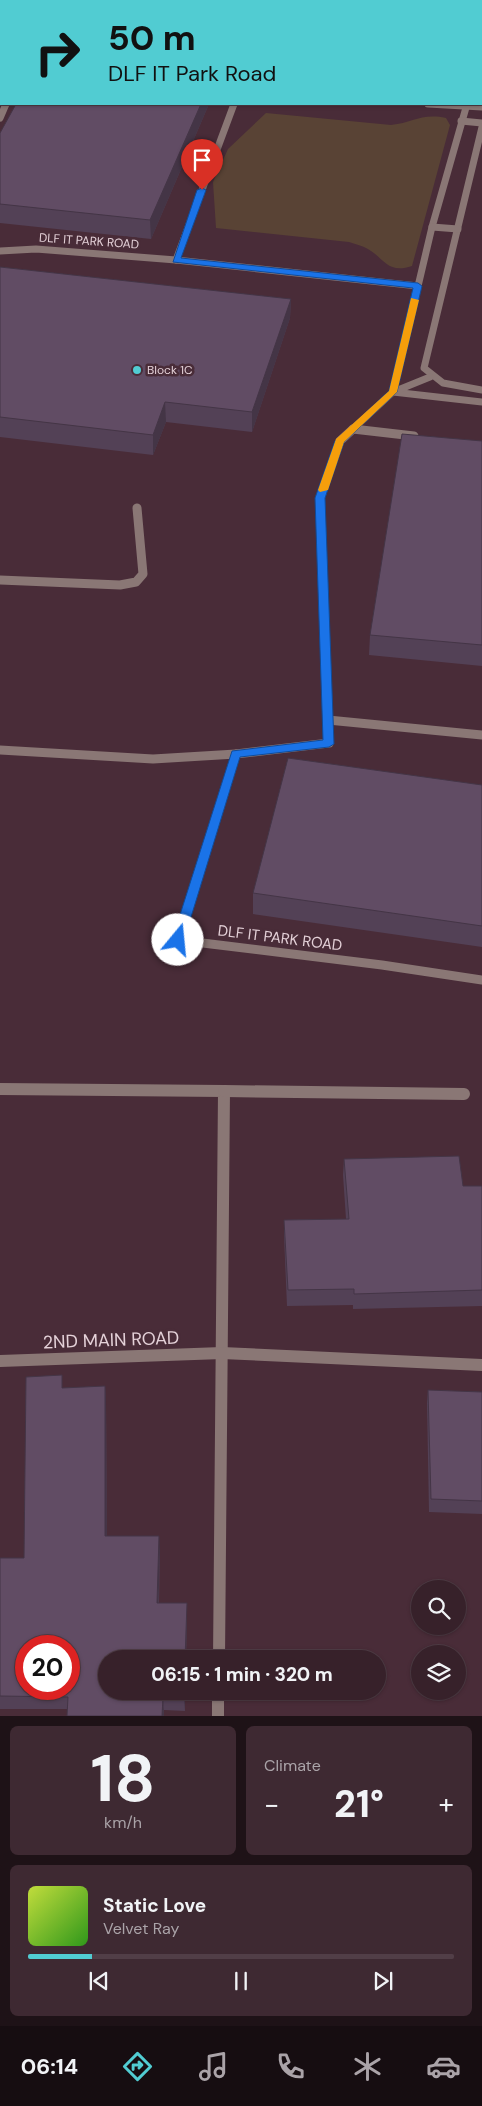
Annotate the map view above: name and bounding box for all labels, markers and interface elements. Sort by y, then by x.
text: 50 m [108,15,196,61]
icon: right [25,20,90,85]
text: DLF IT Park Road [108,59,276,88]
pin [181,139,223,190]
icon: arrive [188,146,216,174]
street label: DLF IT PARK ROAD [38,230,140,252]
place label: Block 1C [147,362,193,378]
marker: Block 1C [131,364,143,376]
position arrow [151,913,203,965]
street label: DLF IT PARK ROAD [217,920,343,956]
street label: 2ND MAIN ROAD [42,1326,180,1354]
map controls [411,1580,466,1700]
button: search [411,1580,466,1635]
speed limit sign: 20 [15,1635,80,1700]
button: layers [411,1645,466,1700]
text: 06:15 · 1 min · 320 m [151,1662,333,1687]
text: 18 [91,1737,155,1821]
text: Climate [264,1755,321,1776]
text: 21° [334,1779,384,1829]
text: − [264,1786,279,1823]
text: + [439,1786,454,1823]
text: km/h [104,1812,142,1833]
text: Static Love [103,1893,206,1918]
text: Velvet Ray [103,1918,179,1939]
icon: previous [85,1967,113,1995]
icon: pause [227,1967,255,1995]
icon: next [369,1967,397,1995]
icon: directions [120,2049,155,2084]
icon: music [196,2049,231,2084]
icon: phone [273,2049,308,2084]
icon: climate [350,2049,385,2084]
icon: car [426,2049,461,2084]
text: 06:14 [21,2052,78,2081]

